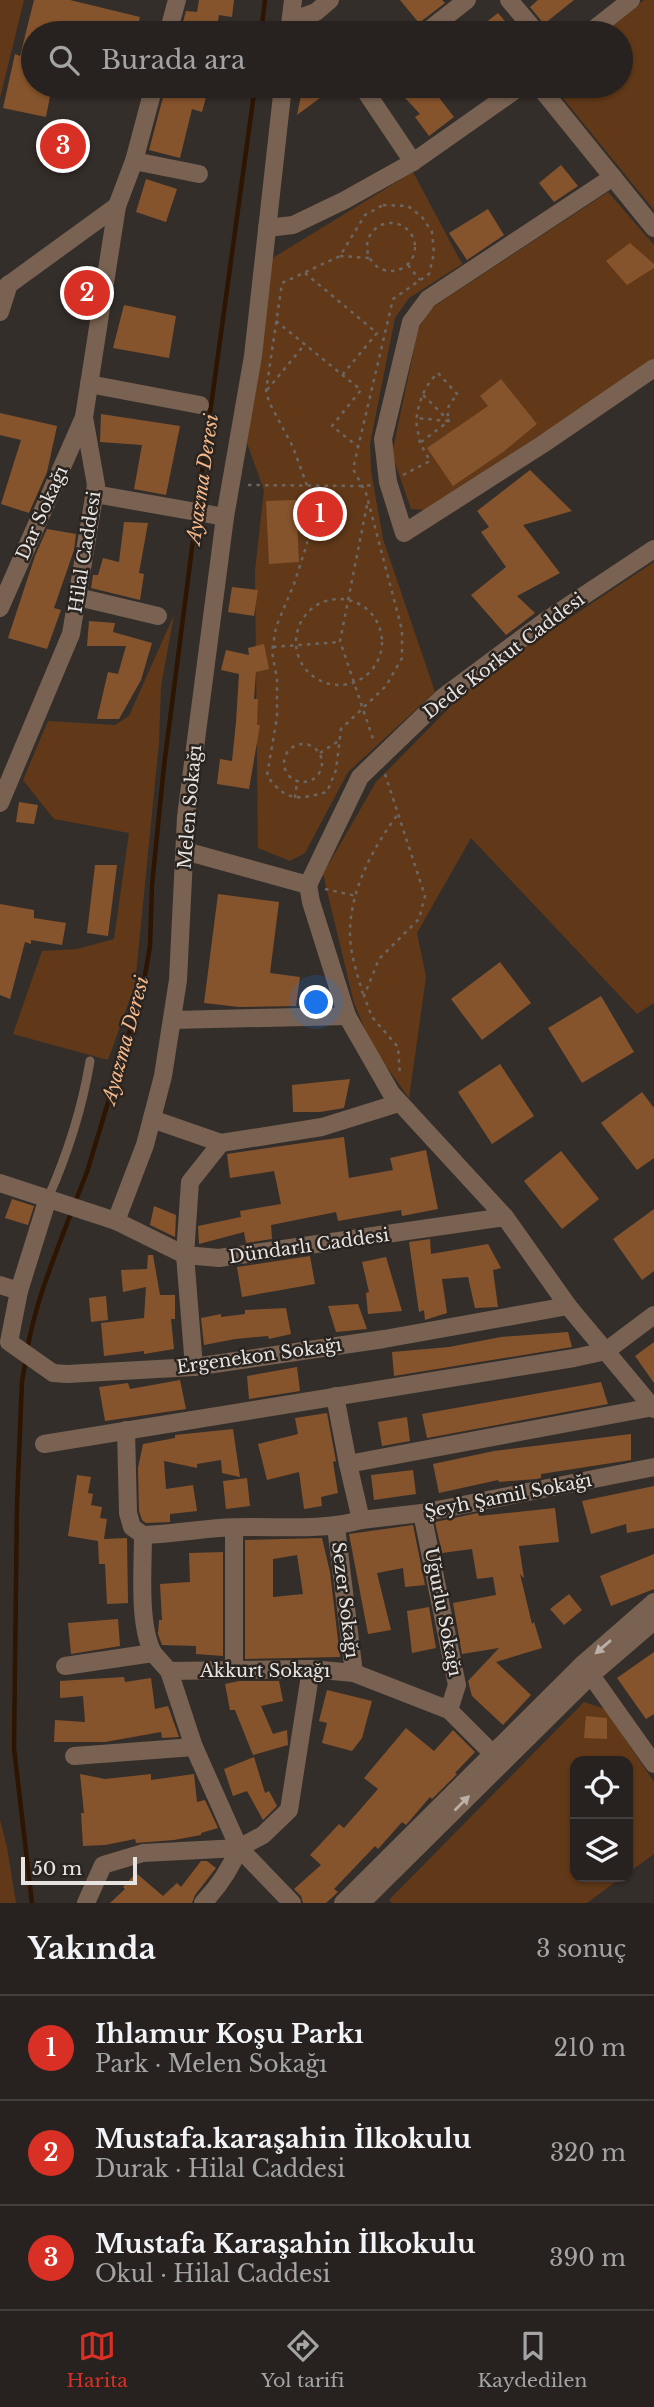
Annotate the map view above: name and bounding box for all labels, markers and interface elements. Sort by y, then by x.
search box [21,21,633,98]
icon: search [45,41,83,79]
text: Burada ara [101,44,245,76]
pin: 3 [40,120,86,172]
pin: 2 [64,267,110,319]
water label: Ayazma Deresi [182,412,223,549]
street label: Dar Sokağı [12,463,72,563]
pin: 1 [297,488,343,540]
street label: Hilal Caddesi [65,490,105,614]
street label: Dede Korkut Caddesi [419,588,589,724]
street label: Melen Sokağı [174,744,206,870]
water label: Ayazma Deresi [97,973,154,1109]
your location [299,985,333,1019]
street label: Dündarlı Caddesi [227,1224,391,1268]
street label: Ergenekon Sokağı [175,1334,343,1378]
street label: Şeyh Şamil Sokağı [422,1469,594,1523]
street label: Sezer Sokağı [327,1541,363,1659]
street label: Uğurlu Sokağı [420,1546,466,1678]
one-way arrow [594,1639,611,1654]
street label: Akkurt Sokağı [199,1660,330,1682]
map controls [570,1756,633,1882]
button: locate [570,1756,633,1819]
one-way arrow [454,1795,471,1812]
button: layers [570,1819,633,1882]
scale bar [21,1854,136,1886]
text: 50 m [32,1857,82,1880]
text: Yakında [28,1930,156,1967]
text: 3 sonuç [536,1935,626,1963]
text: Ihlamur Koşu Parkı [95,2018,364,2050]
text: 1 [46,2034,56,2062]
text: 210 m [554,2034,626,2062]
text: Park · Melen Sokağı [95,2050,327,2078]
text: Mustafa.karaşahin İlkokulu [95,2123,471,2155]
text: 2 [44,2139,58,2167]
text: 320 m [550,2139,626,2167]
text: Durak · Hilal Caddesi [95,2155,345,2183]
text: Mustafa Karaşahin İlkokulu [95,2228,475,2260]
text: 3 [44,2244,58,2272]
text: 390 m [549,2244,626,2272]
text: Okul · Hilal Caddesi [95,2260,330,2288]
tab: Harita [67,2327,128,2392]
tab: Yol tarifi [261,2327,345,2392]
tab: Kaydedilen [478,2327,587,2392]

